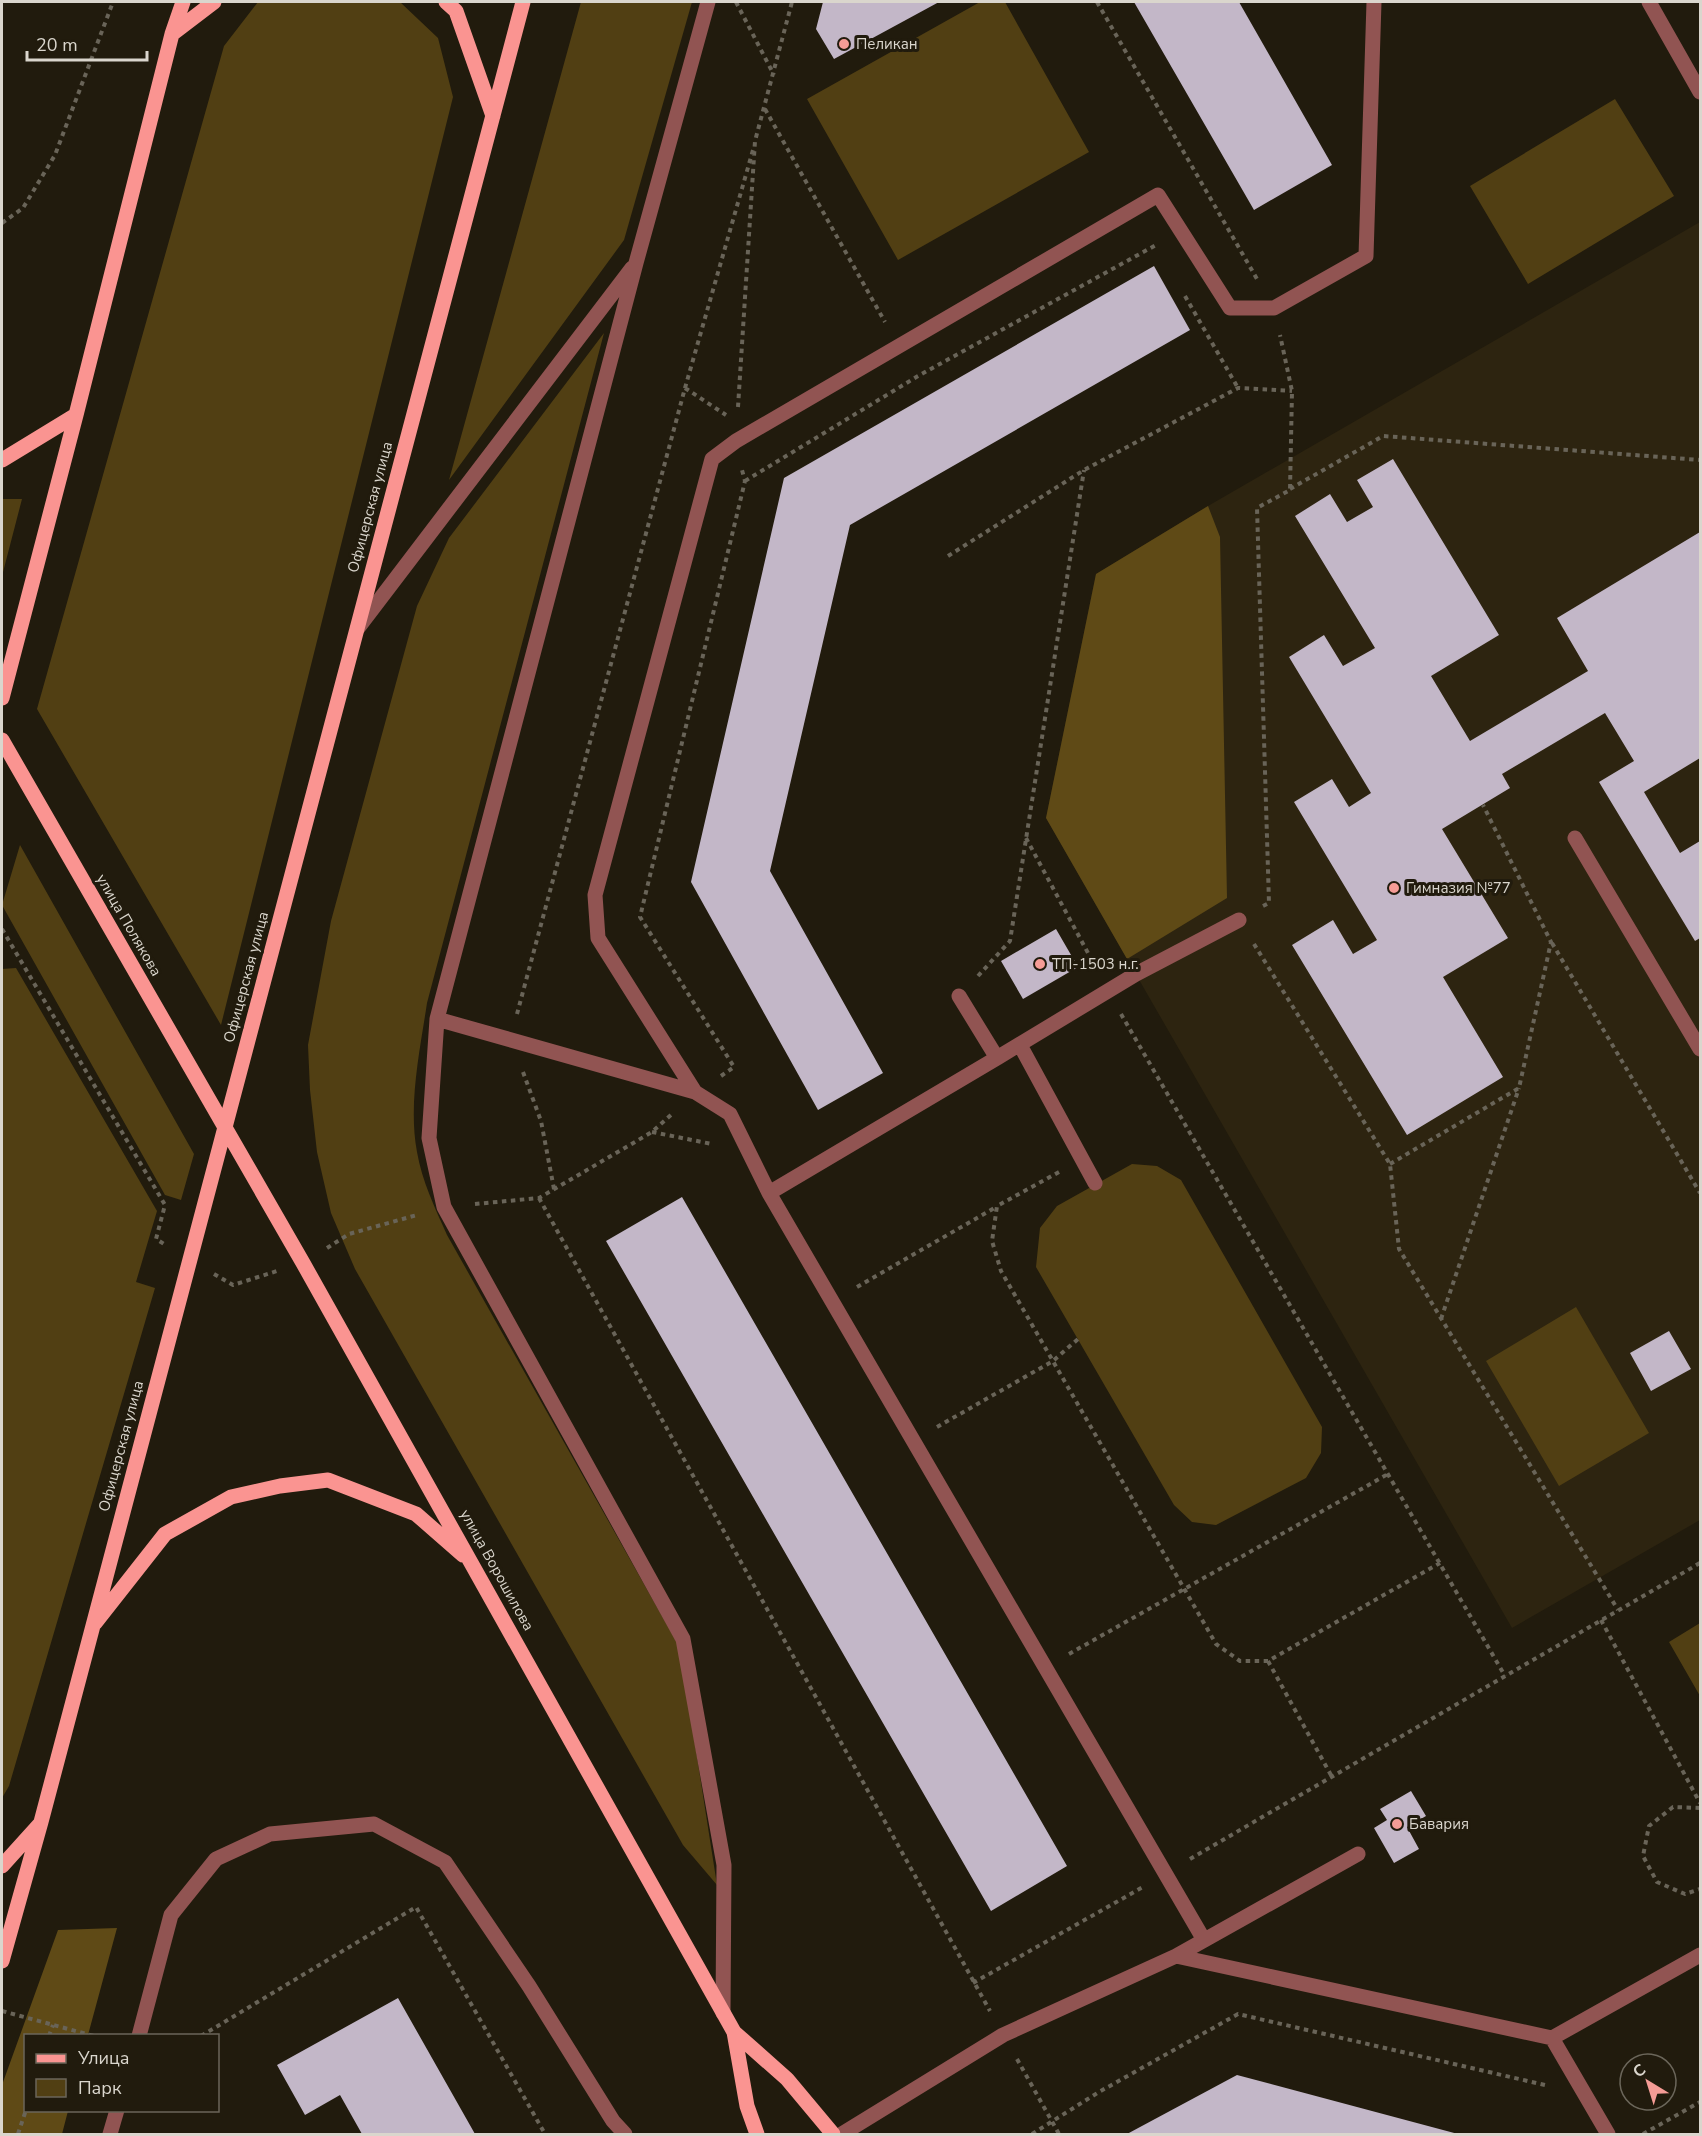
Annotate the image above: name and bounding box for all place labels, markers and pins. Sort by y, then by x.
place label: Пеликан [856,34,918,54]
marker: Пеликан [837,37,851,51]
place label: Гимназия №77 [1406,878,1511,898]
marker: Гимназия №77 [1387,881,1401,895]
place label: ТП-1503 н.г. [1052,954,1139,974]
marker: ТП-1503 н.г. [1033,957,1047,971]
place label: Бавария [1409,1814,1469,1834]
marker: Бавария [1390,1817,1404,1831]

